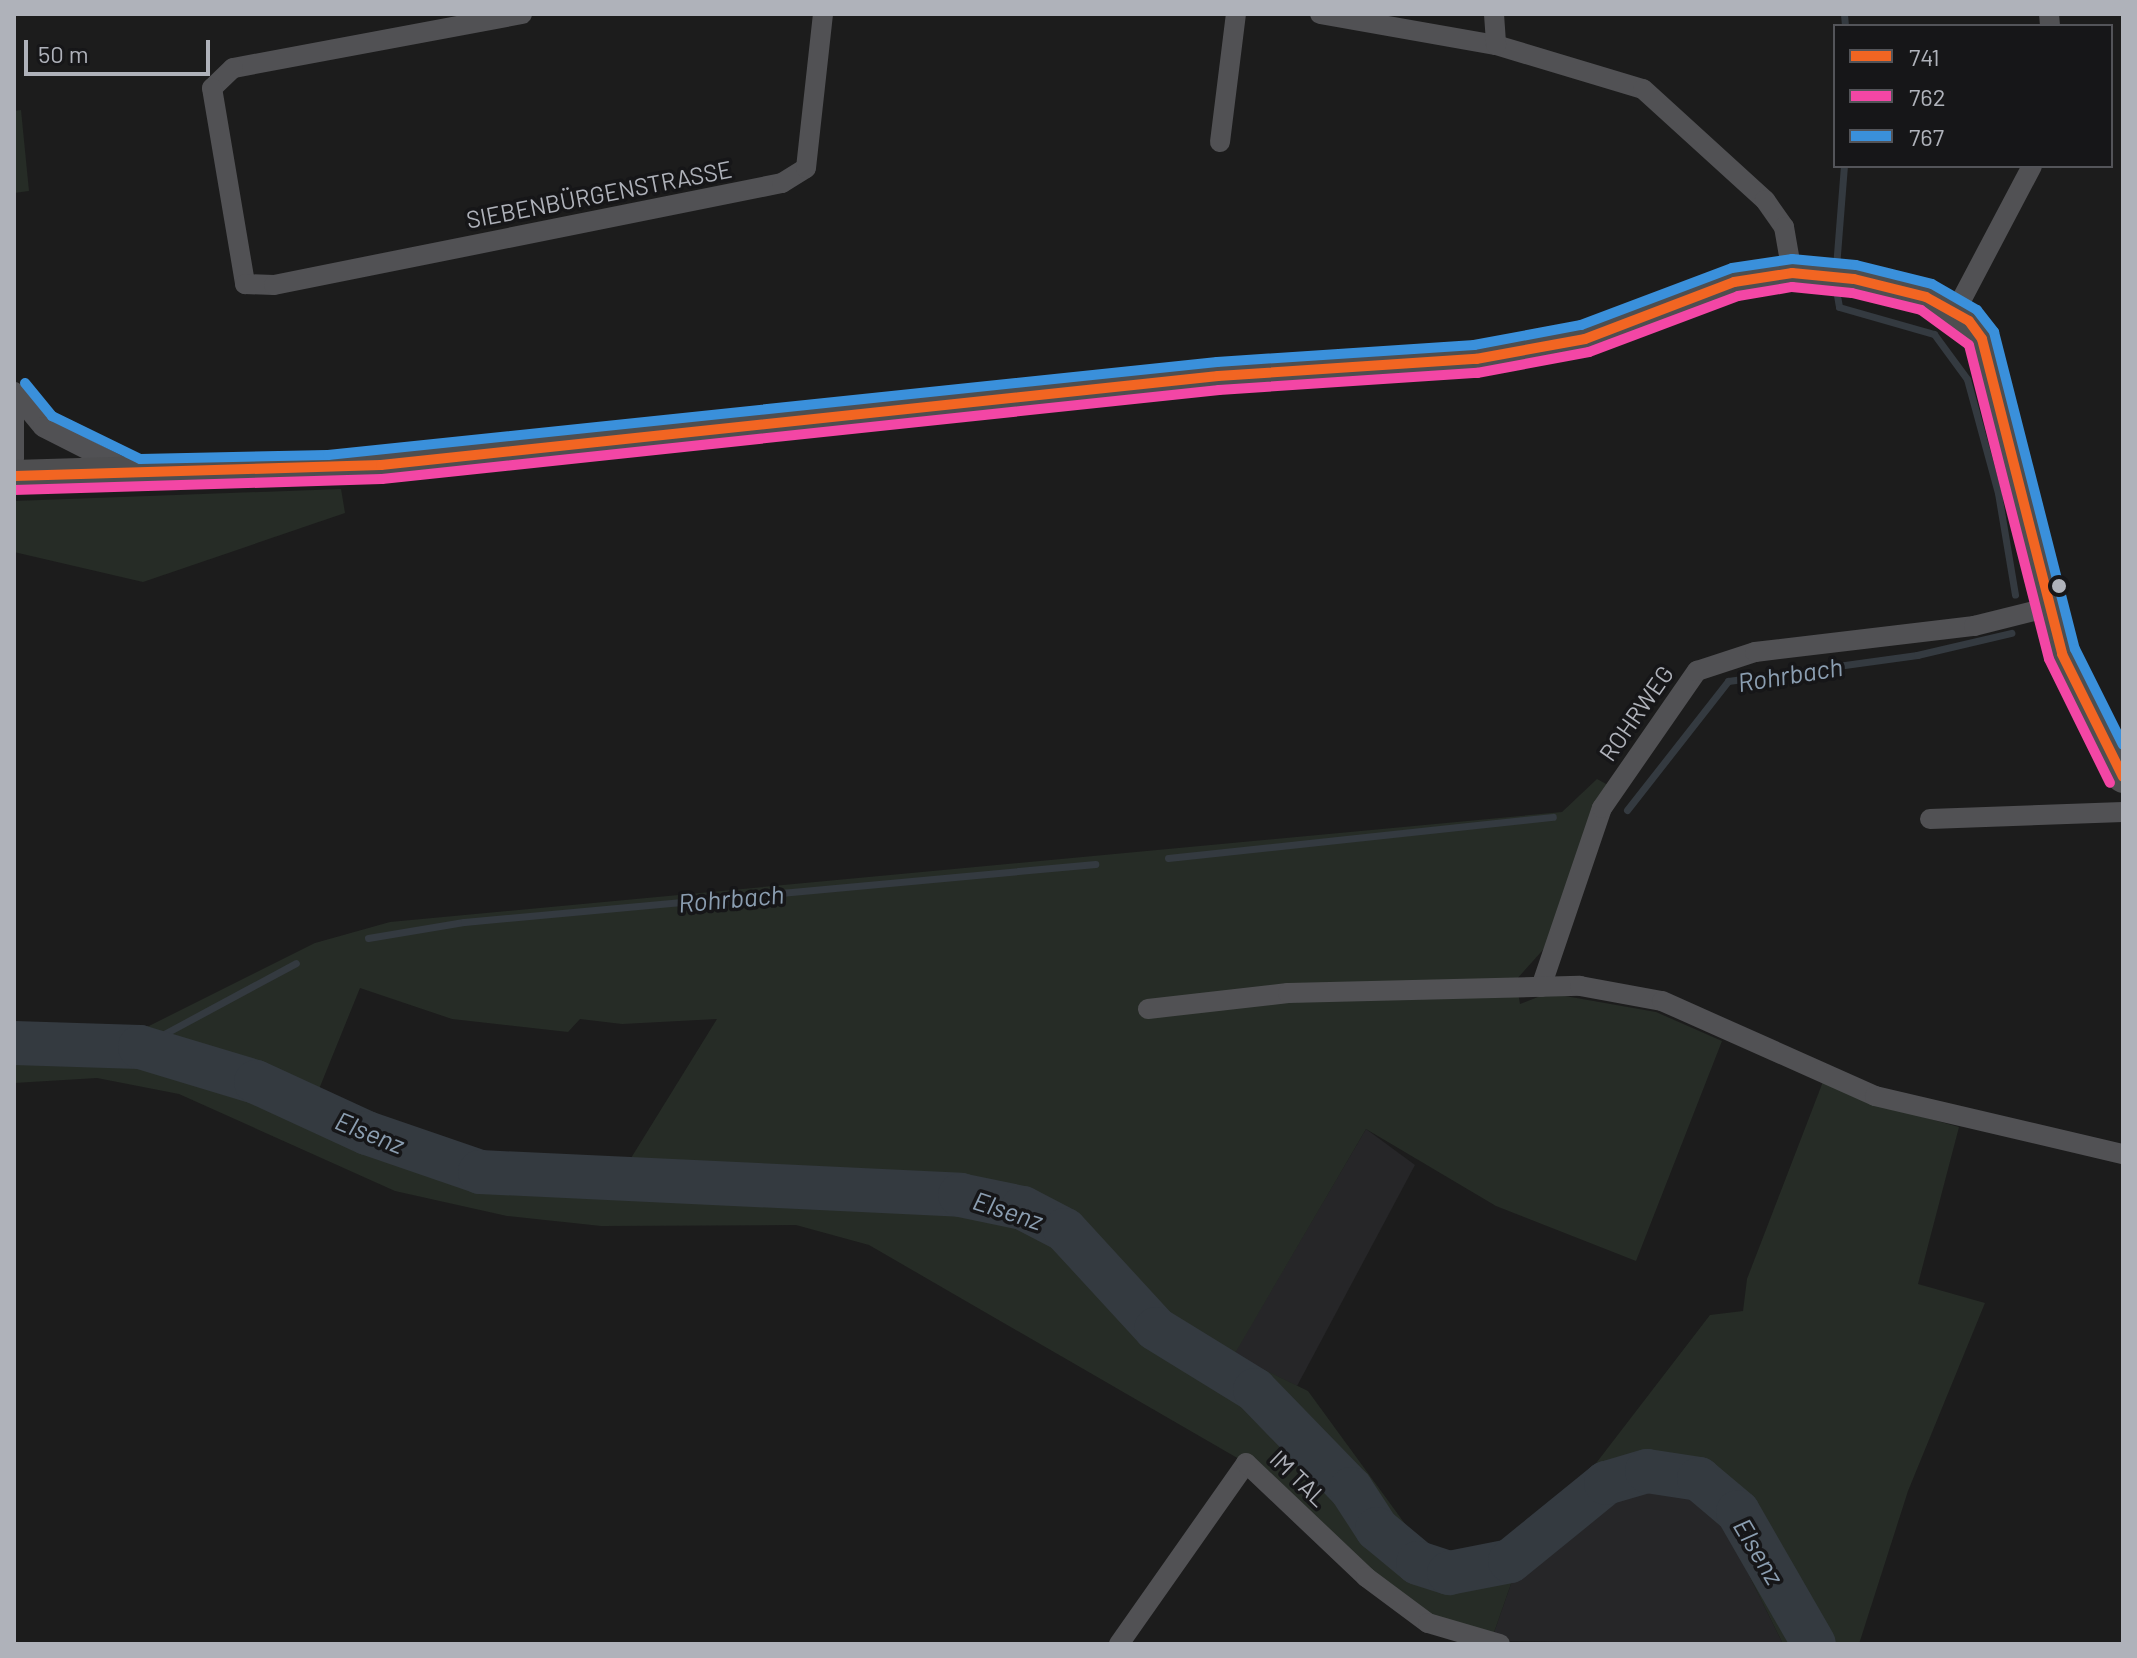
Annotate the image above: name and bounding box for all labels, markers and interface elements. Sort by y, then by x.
scale bar [28,24,214,74]
legend [1833,24,2113,168]
text: 50 m [38,39,89,68]
text: 741 [1909,42,1940,71]
text: 762 [1909,82,1946,111]
text: 767 [1909,122,1944,151]
street label: SIEBENBÜRGENSTRASSE [464,154,734,234]
unlabelled marker [2051,578,2067,594]
water label: Rohrbach [1735,650,1845,698]
street label: ROHRWEG [1593,660,1679,766]
water label: Rohrbach [677,878,785,918]
water label: Elsenz [331,1104,409,1160]
water label: Elsenz [969,1184,1047,1236]
street label: IM TAL [1264,1444,1334,1512]
water label: Elsenz [1727,1512,1791,1590]

